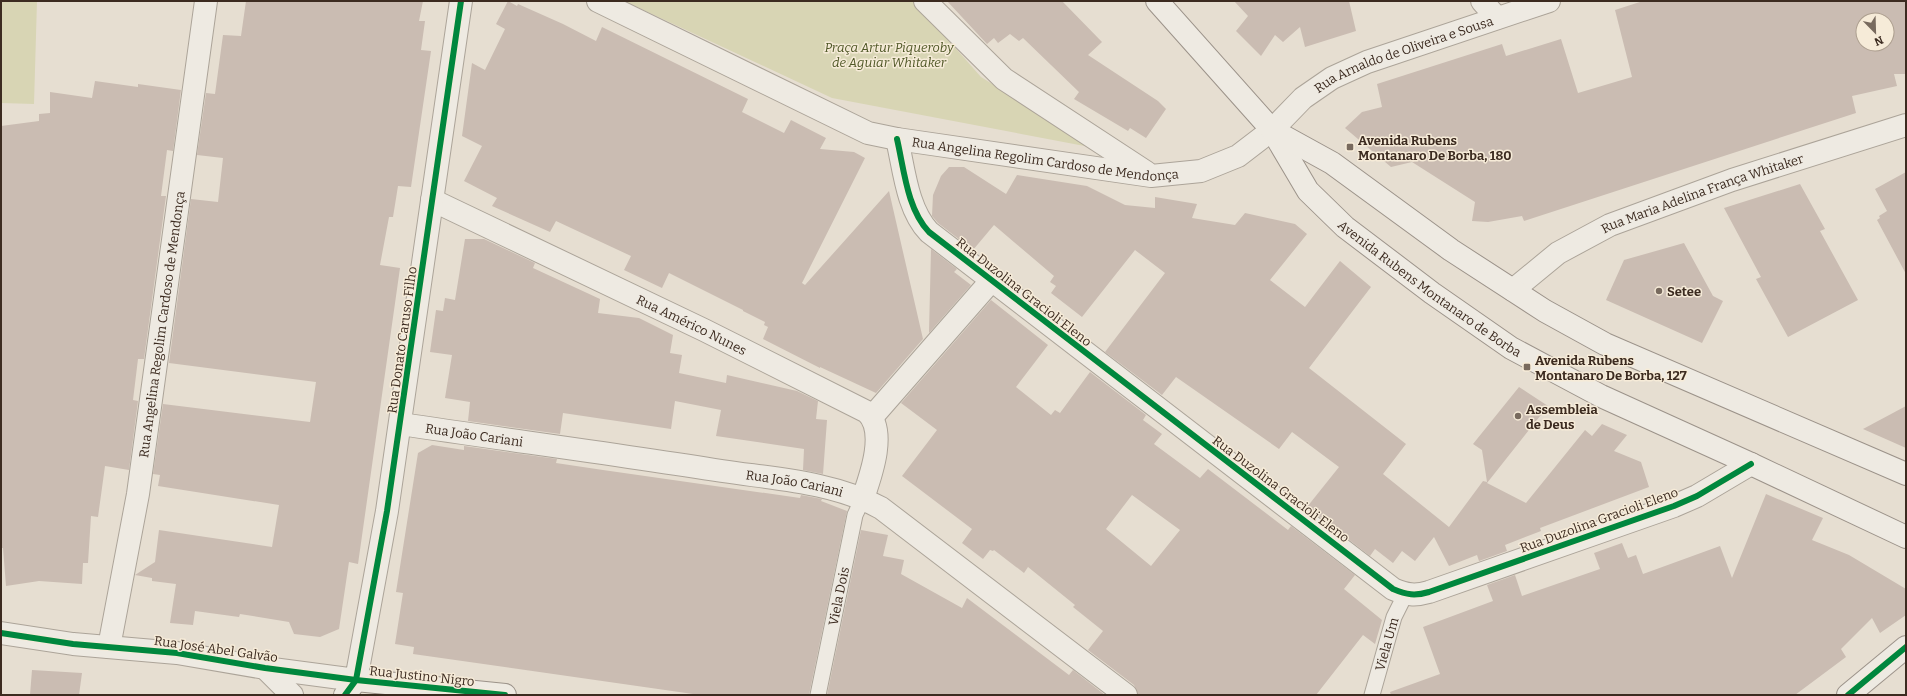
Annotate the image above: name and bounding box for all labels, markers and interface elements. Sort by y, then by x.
north arrow [1855,12,1895,52]
street label: Rua Arnaldo de Oliveira e Sousa [1311,13,1495,96]
text: N [1872,33,1885,49]
park label: Praça Artur Piqueroby de Aguiar Whitaker [824,40,955,70]
place label: Avenida Rubens Montanaro De Borba, 180 [1358,133,1512,163]
street label: Rua Angelina Regolim Cardoso de Mendonça [911,134,1179,184]
marker: Avenida Rubens Montanaro De Borba, 180 [1345,142,1355,152]
street label: Rua Maria Adelina França Whitaker [1598,150,1806,236]
street label: Rua Angelina Regolim Cardoso de Mendonça [136,190,187,459]
street label: Avenida Rubens Montanaro de Borba [1335,217,1524,360]
street label: Rua Duzolina Gracioli Eleno [953,235,1095,349]
street label: Rua Donato Caruso Filho [384,266,420,414]
place label: Setee [1667,284,1701,299]
marker: Setee [1654,286,1664,296]
street label: Rua Américo Nunes [634,291,749,358]
place label: Avenida Rubens Montanaro De Borba, 127 [1535,353,1687,383]
marker: Avenida Rubens Montanaro De Borba, 127 [1522,362,1532,372]
place label: Assembleia de Deus [1526,402,1598,432]
marker: Assembleia de Deus [1513,411,1523,421]
street label: Rua João Cariani [424,420,524,449]
street label: Rua Duzolina Gracioli Eleno [1210,433,1352,545]
street label: Rua João Cariani [745,467,845,499]
street label: Rua Duzolina Gracioli Eleno [1518,484,1680,556]
street label: Viela Dois [825,565,852,627]
street label: Viela Um [1372,615,1401,672]
street label: Rua José Abel Galvão [153,633,279,665]
street label: Rua Justino Nigro [369,663,475,689]

